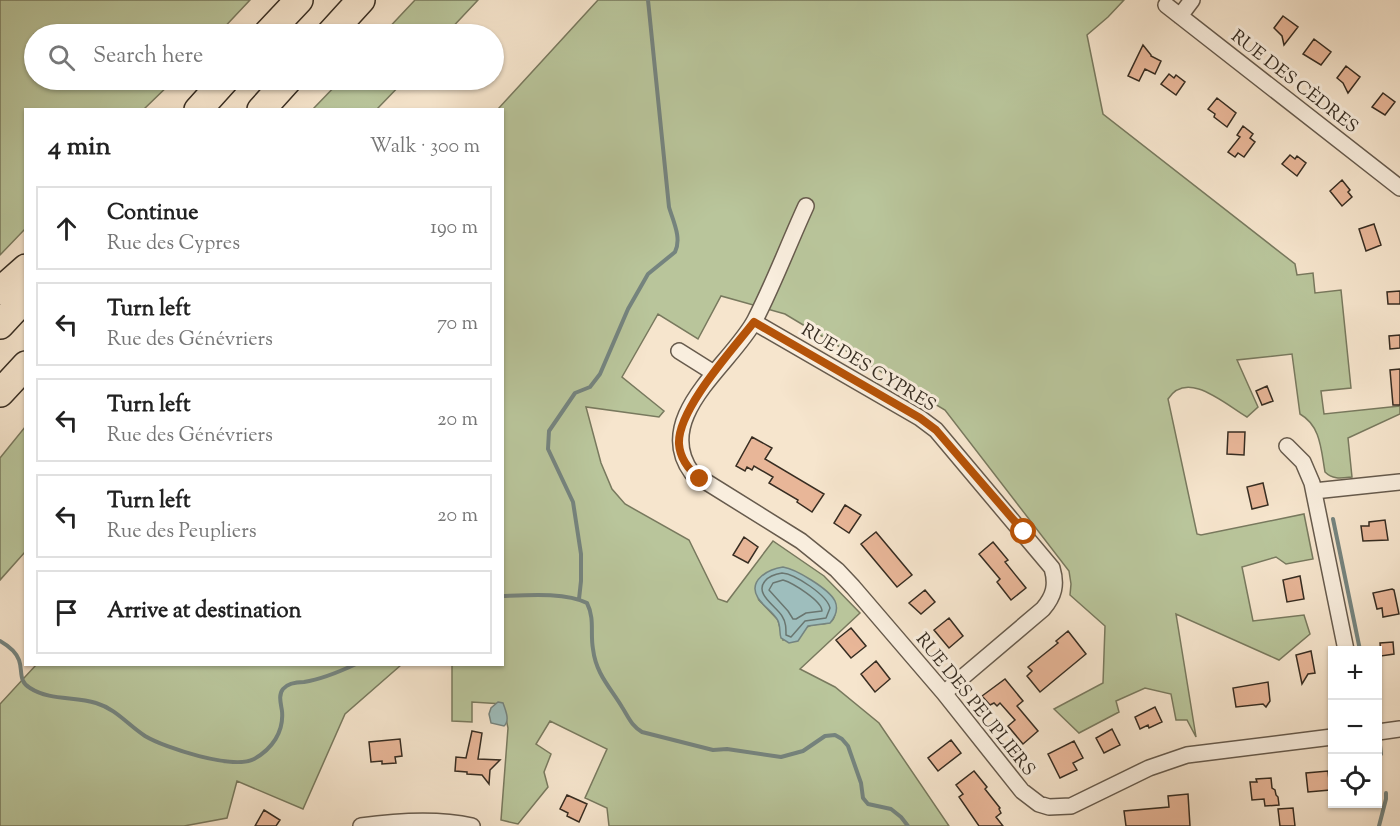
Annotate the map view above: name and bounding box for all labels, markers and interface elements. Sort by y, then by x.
search box [24,24,504,90]
street label: RUE DES CÈDRES [1225,25,1363,141]
icon: search [45,41,78,74]
text: Search here [93,41,203,73]
text: 4 min [48,129,111,166]
text: Walk · 300 m [370,133,480,162]
text: Continue [107,198,198,230]
icon: ahead [50,212,83,245]
text: 190 m [430,214,478,243]
text: Rue des Cypres [107,230,240,259]
text: Turn left [107,294,190,326]
icon: left [50,308,83,341]
text: 70 m [437,310,478,339]
street label: RUE DES CYPRES [796,318,940,419]
text: Rue des Génévriers [107,326,273,355]
text: Turn left [107,390,190,422]
icon: left [50,404,83,437]
text: 20 m [437,406,478,435]
text: Rue des Génévriers [107,422,273,451]
route end [686,465,712,491]
text: Turn left [107,486,190,518]
icon: left [50,500,83,533]
text: 20 m [437,502,478,531]
text: Rue des Peupliers [107,518,257,547]
route start [1010,518,1036,544]
icon: arrive [50,596,83,629]
text: Arrive at destination [107,596,302,628]
street label: RUE DES PEUPLIERS [908,628,1040,783]
map controls [1328,646,1382,808]
button: + [1328,646,1382,700]
button: − [1328,700,1382,754]
button: locate [1328,754,1382,808]

